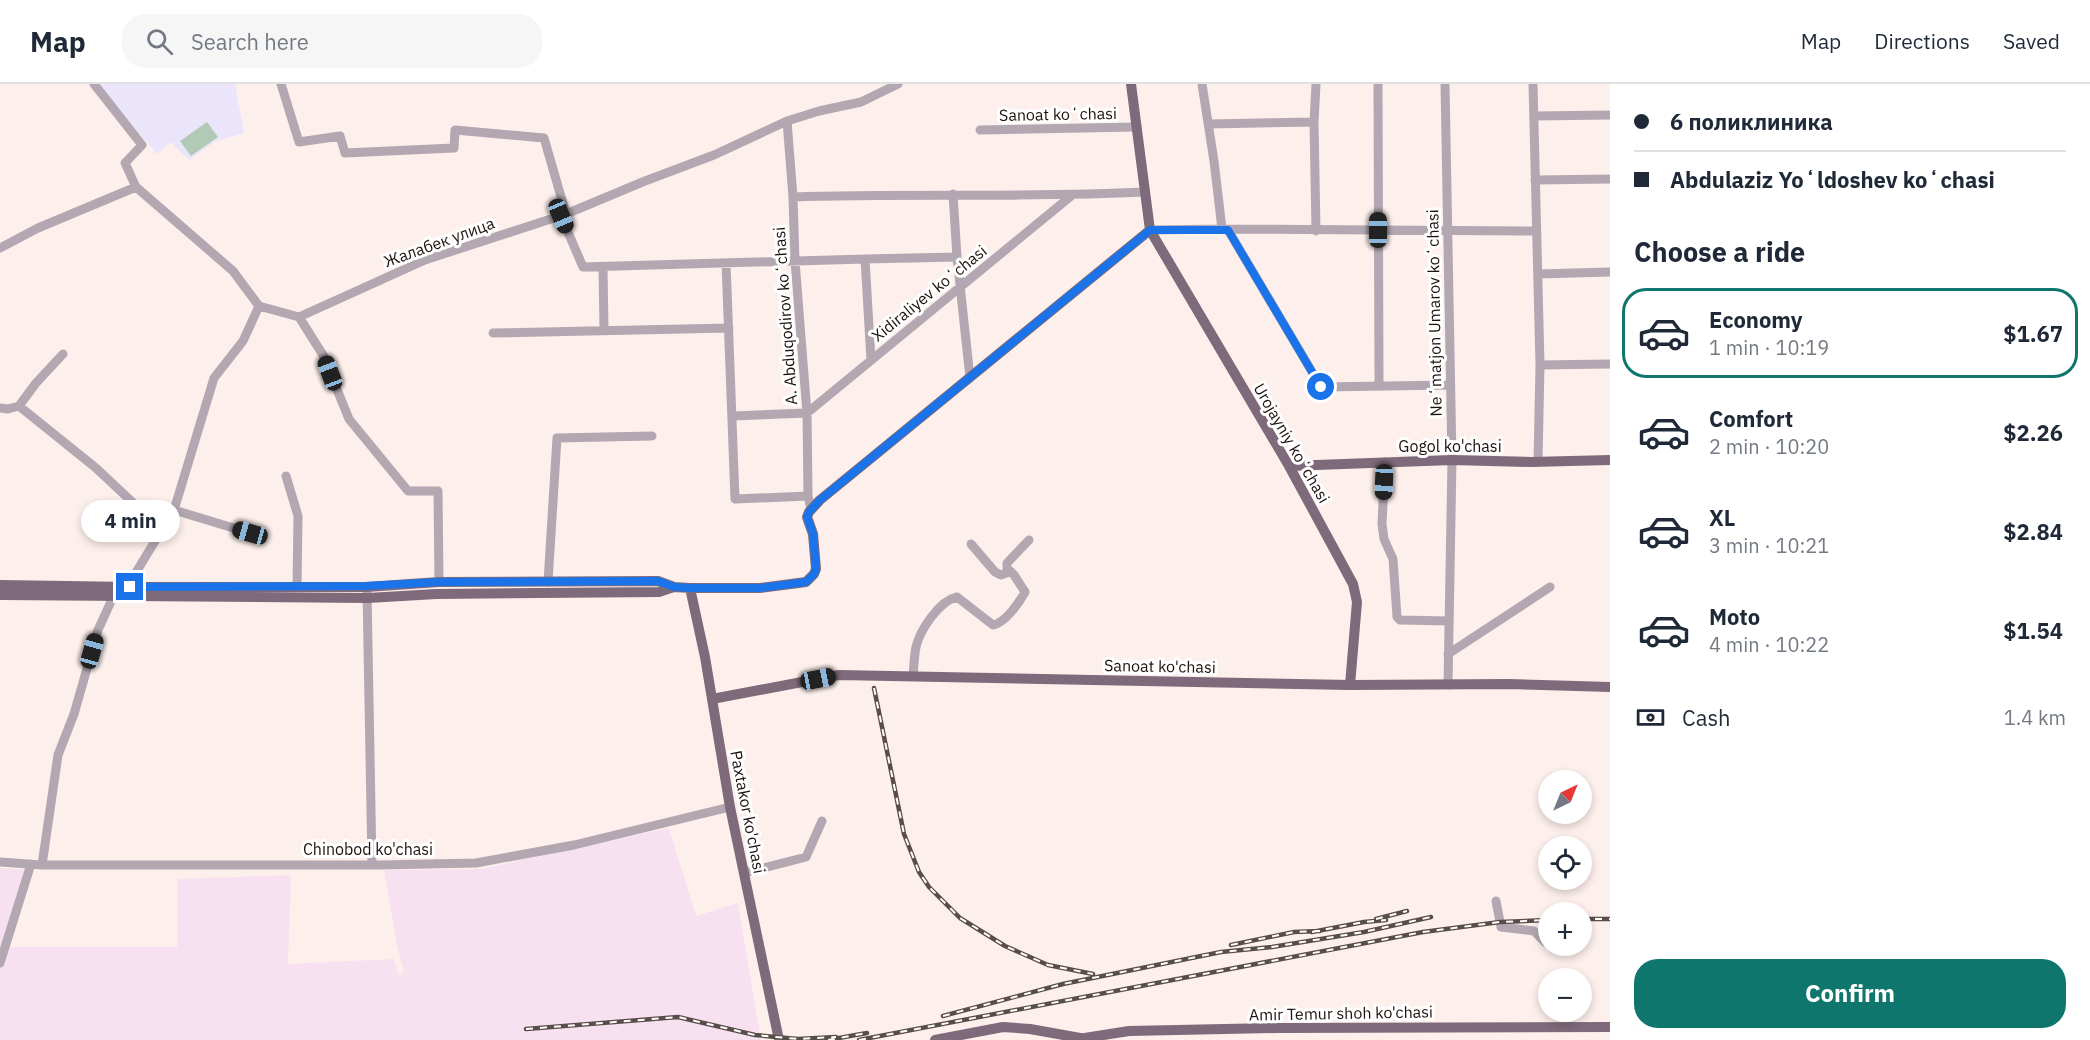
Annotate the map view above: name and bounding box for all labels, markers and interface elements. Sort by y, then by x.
search box [122,14,542,68]
text: Map [30,23,86,60]
icon: search [143,25,176,58]
text: Search here [191,27,309,56]
text: Map [1801,27,1841,55]
text: Directions [1874,27,1970,55]
text: Saved [2003,27,2060,55]
street label: Sanoat koʻchasi [999,103,1117,125]
text: 6 поликлиника [1670,107,1833,136]
text: Abdulaziz Yoʻldoshev koʻchasi [1670,165,1995,194]
car [546,196,576,236]
street label: Neʻmatjon Umarov koʻchasi [1422,209,1446,417]
car [1369,212,1387,248]
street label: Жалабек улица [381,213,498,271]
street label: A. Abduqodirov koʻchasi [769,226,801,406]
text: Choose a ride [1634,234,1805,269]
street label: Xidiraliyev koʻchasi [867,240,991,346]
text: Economy [1709,305,1803,334]
icon: car [1637,306,1691,360]
text: $1.67 [2003,319,2063,348]
text: 1 min · 10:19 [1709,334,1829,361]
car [315,353,345,393]
route start [1307,373,1334,400]
street label: Urоjayniy koʻchasi [1250,379,1334,507]
text: Comfort [1709,404,1793,433]
icon: car [1637,405,1691,459]
text: $2.26 [2003,418,2063,447]
text: 2 min · 10:20 [1709,433,1829,460]
street label: Gogol ko'chasi [1398,436,1502,456]
car [1374,464,1394,500]
callout: 4 min [80,500,180,542]
text: XL [1709,503,1735,532]
icon: car [1637,504,1691,558]
text: 4 min [104,507,157,534]
text: $2.84 [2003,517,2063,546]
car [230,519,270,547]
text: 3 min · 10:21 [1709,532,1829,559]
route end [116,573,143,600]
text: Moto [1709,602,1760,631]
icon: car [1637,603,1691,657]
text: $1.54 [2003,616,2063,645]
car [78,631,106,671]
text: 4 min · 10:22 [1709,631,1829,658]
street label: Sanoat ko'chasi [1104,655,1216,677]
car [799,667,837,691]
icon: cash [1634,701,1667,734]
text: Cash [1682,703,1731,732]
text: 1.4 km [2004,704,2066,731]
street label: Paxtakor ko'chasi [726,749,770,875]
north arrow [1538,770,1592,824]
map controls [1538,770,1592,1022]
button: locate [1538,836,1592,890]
street label: Chinobod ko'chasi [303,839,433,859]
button: + [1538,902,1592,956]
button: Confirm [1634,959,2066,1028]
button: − [1538,968,1592,1022]
street label: Amir Temur shoh ko'chasi [1249,1001,1433,1025]

